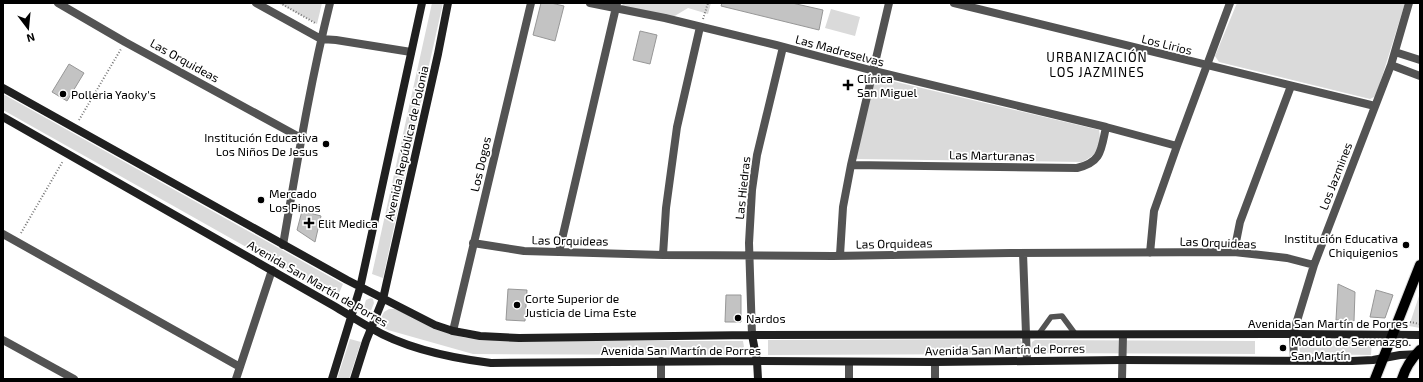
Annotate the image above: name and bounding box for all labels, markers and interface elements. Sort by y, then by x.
north arrow [8,8,48,48]
text: N [25,31,37,45]
street label: Las Madreselvas [794,31,886,69]
street label: Los Lirios [1140,31,1194,57]
street label: Las Orquideas [148,35,222,85]
district label: URBANIZACIÓN LOS JAZMINES [1046,48,1148,80]
street label: Avenida República de Polonia [381,64,431,222]
place label: Clínica San Miguel [857,71,917,99]
marker: Clínica San Miguel [842,79,854,91]
place label: Polleria Yaoky's [71,87,156,101]
marker: Polleria Yaoky's [58,89,68,99]
place label: Institución Educativa Los Niños De Jesus [204,130,318,158]
street label: Los Dogos [467,135,493,193]
marker: Institución Educativa Los Niños De Jesus [321,139,331,149]
street label: Los Jazmines [1316,140,1354,212]
street label: Las Marturanas [949,147,1035,163]
street label: Las Hiedras [732,156,752,220]
place label: Mercado Los Pinos [269,186,321,214]
marker: Mercado Los Pinos [256,195,266,205]
place label: Elit Medica [318,216,378,230]
marker: Elit Medica [303,217,315,229]
place label: Institución Educativa Chiquigenios [1284,231,1398,259]
street label: Las Orquideas [531,232,609,248]
street label: Las Orquideas [1179,234,1257,250]
street label: Las Orquideas [855,235,933,251]
street label: Avenida San Martín de Porres [245,237,391,329]
marker: Institución Educativa Chiquigenios [1401,240,1411,250]
place label: Corte Superior de Justicia de Lima Este [525,291,636,319]
marker: Corte Superior de Justicia de Lima Este [512,300,522,310]
place label: Nardos [746,311,786,325]
marker: Nardos [733,313,743,323]
street label: Avenida San Martín de Porres [1248,316,1408,330]
place label: Modulo de Serenazgo. San Martín [1291,334,1411,362]
street label: Avenida San Martín de Porres [925,341,1085,357]
street label: Avenida San Martín de Porres [601,343,761,357]
marker: Modulo de Serenazgo. San Martín [1278,343,1288,353]

